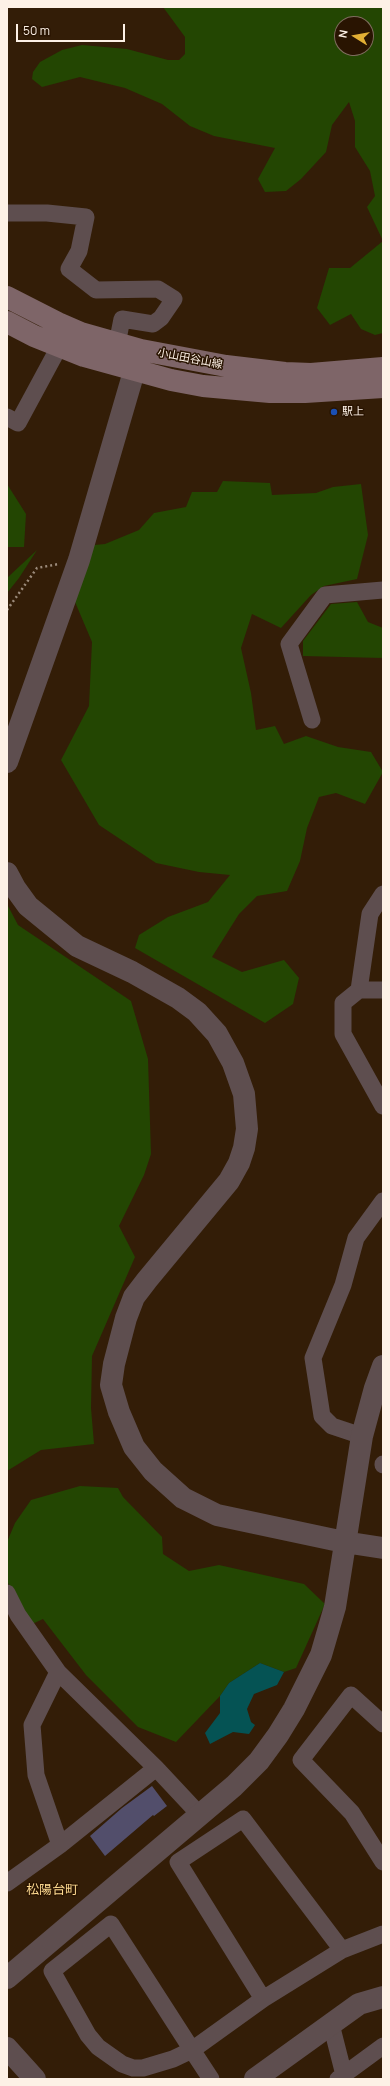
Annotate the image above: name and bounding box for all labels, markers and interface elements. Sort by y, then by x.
scale bar [18,16,127,42]
north arrow [334,16,374,56]
text: 50 m [23,22,50,39]
text: N [335,28,351,39]
street label: 小山田谷山線 [156,346,224,372]
place label: 駅上 [342,405,364,419]
marker: 駅上 [329,407,339,417]
district label: 松陽台町 [26,1882,78,1898]

